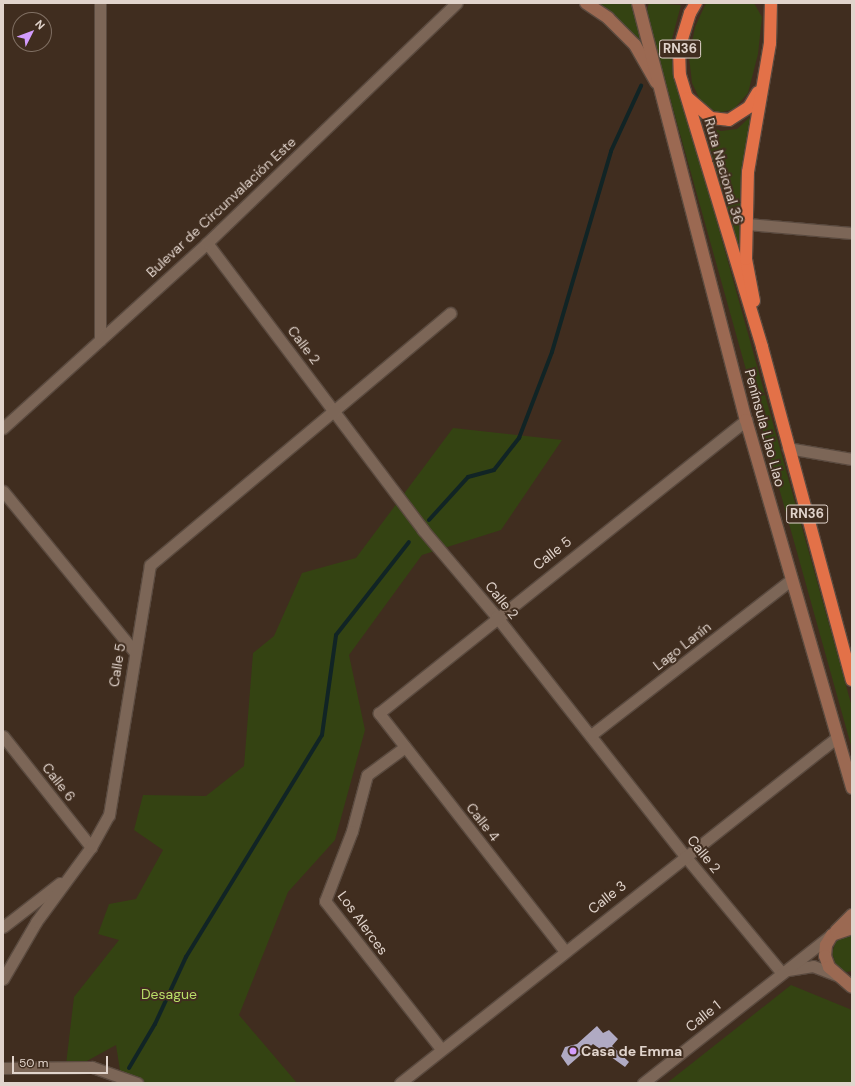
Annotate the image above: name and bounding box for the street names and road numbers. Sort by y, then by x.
road number: RN36 [659,38,701,60]
street label: Ruta Nacional 36 [701,116,747,226]
street label: Bulevar de Circunvalación Este [143,133,299,281]
street label: Calle 2 [284,323,324,367]
street label: Península Llao Llao [741,367,789,489]
road number: RN36 [786,503,828,525]
street label: Calle 5 [529,533,575,573]
street label: Calle 2 [482,578,522,622]
street label: Lago Lanín [650,618,714,674]
street label: Calle 5 [105,642,129,688]
street label: Calle 6 [39,759,79,805]
street label: Calle 4 [463,799,503,845]
street label: Calle 2 [684,832,724,876]
street label: Calle 3 [585,877,629,917]
street label: Los Alerces [334,888,392,958]
street label: Calle 1 [682,997,724,1035]

